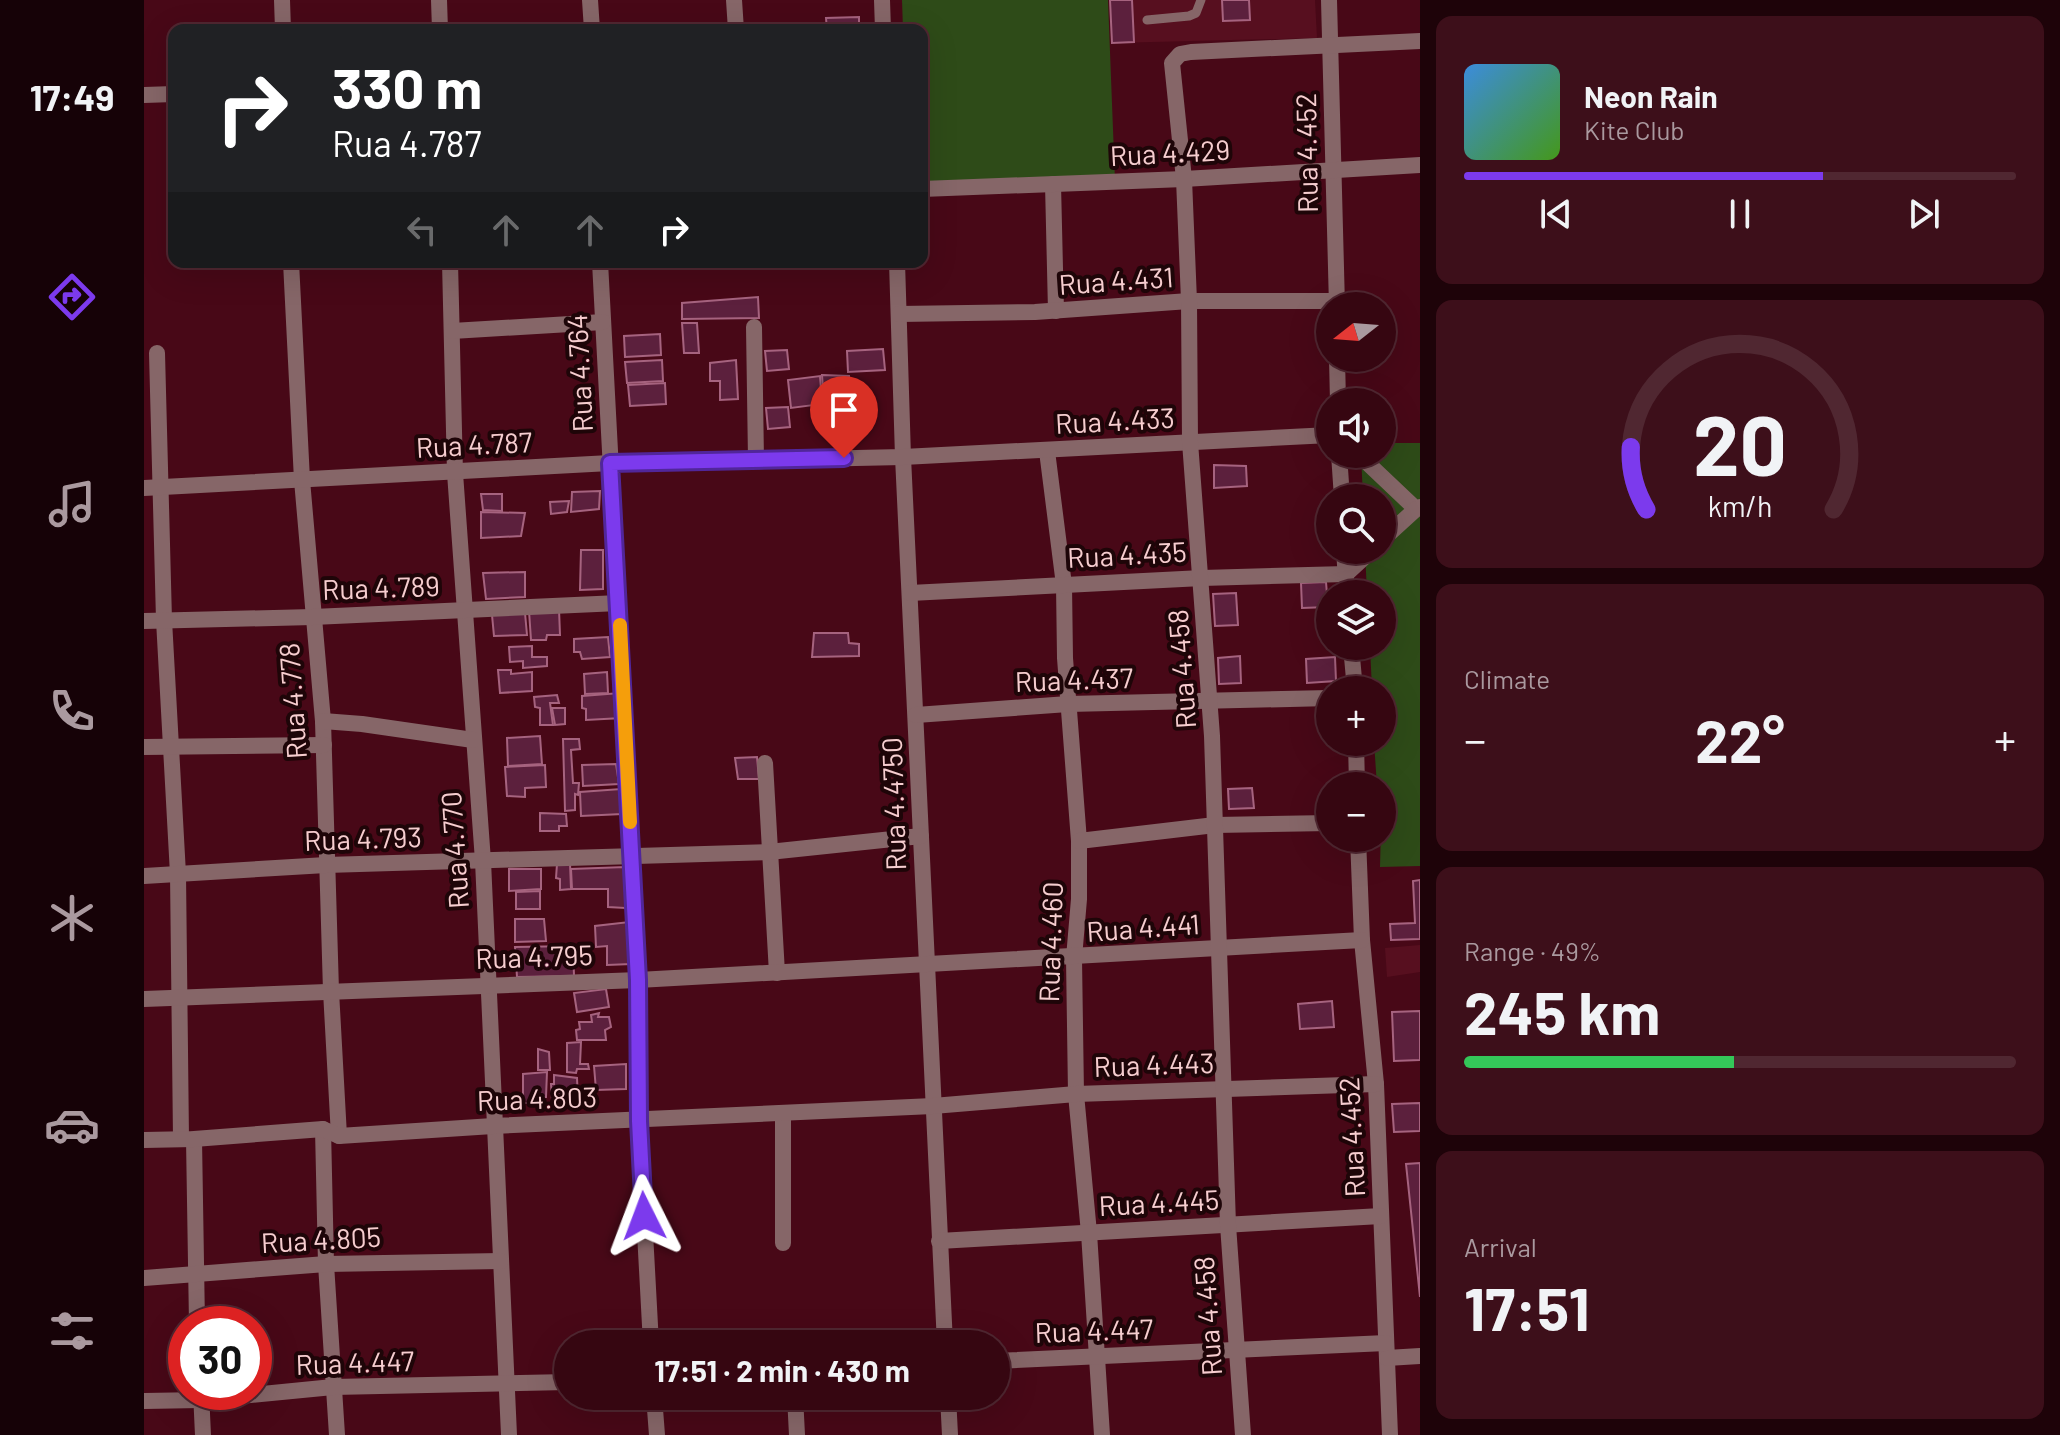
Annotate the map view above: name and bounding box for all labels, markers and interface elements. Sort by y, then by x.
text: 330 m [332,53,482,120]
icon: right [200,56,304,160]
text: 17:49 [30,75,114,118]
text: Neon Rain [1584,78,1718,114]
street label: Rua 4.452 [1288,93,1324,213]
text: Kite Club [1584,114,1685,145]
text: Rua 4.787 [332,121,482,164]
street label: Rua 4.429 [1109,132,1231,172]
icon: previous [1534,192,1578,236]
icon: pause [1718,192,1762,236]
icon: next [1902,192,1946,236]
icon: left [400,208,444,252]
icon: ahead [484,208,528,252]
icon: ahead [568,208,612,252]
icon: right [652,208,696,252]
street label: Rua 4.431 [1058,259,1174,301]
icon: directions [44,269,100,325]
north arrow [1316,292,1396,372]
map controls [1316,292,1396,852]
street label: Rua 4.764 [559,313,599,433]
pin [810,376,878,458]
icon: arrive [822,388,866,432]
button: sound [1316,388,1396,468]
text: 20 [1693,392,1787,492]
street label: Rua 4.433 [1054,400,1176,440]
street label: Rua 4.787 [415,424,533,464]
icon: music [44,476,100,532]
button: search [1316,484,1396,564]
text: km/h [1708,488,1772,523]
street label: Rua 4.435 [1066,534,1188,574]
street label: Rua 4.789 [322,568,440,606]
button: layers [1316,580,1396,660]
street label: Rua 4.458 [1160,608,1202,730]
street label: Rua 4.778 [271,642,313,760]
street label: Rua 4.437 [1014,660,1134,698]
text: Climate [1464,663,1550,694]
button: + [1316,676,1396,756]
icon: phone [44,683,100,739]
text: 22° [1695,703,1785,775]
text: − [1464,712,1486,765]
text: + [1994,712,2016,765]
street label: Rua 4.4750 [874,737,912,871]
button: − [1316,772,1396,852]
street label: Rua 4.770 [433,790,475,910]
street label: Rua 4.793 [304,819,422,857]
street label: Rua 4.460 [1031,881,1069,1003]
icon: climate [44,890,100,946]
street label: Rua 4.441 [1085,906,1201,948]
text: Range · 49% [1464,935,1601,966]
street label: Rua 4.795 [475,937,593,975]
text: 245 km [1464,975,1660,1047]
street label: Rua 4.443 [1093,1045,1215,1083]
street label: Rua 4.452 [1331,1076,1371,1198]
street label: Rua 4.803 [476,1079,598,1117]
icon: car [44,1097,100,1153]
position arrow [602,1174,686,1258]
street label: Rua 4.445 [1098,1182,1220,1222]
street label: Rua 4.805 [260,1219,382,1259]
text: Arrival [1464,1231,1537,1262]
street label: Rua 4.458 [1186,1255,1228,1377]
text: 17:51 [1464,1271,1590,1343]
icon: filters [44,1303,100,1359]
speed limit sign: 30 [168,1306,272,1410]
street label: Rua 4.447 [1034,1311,1154,1349]
street label: Rua 4.447 [295,1343,415,1381]
text: 17:51 · 2 min · 430 m [654,1352,910,1388]

